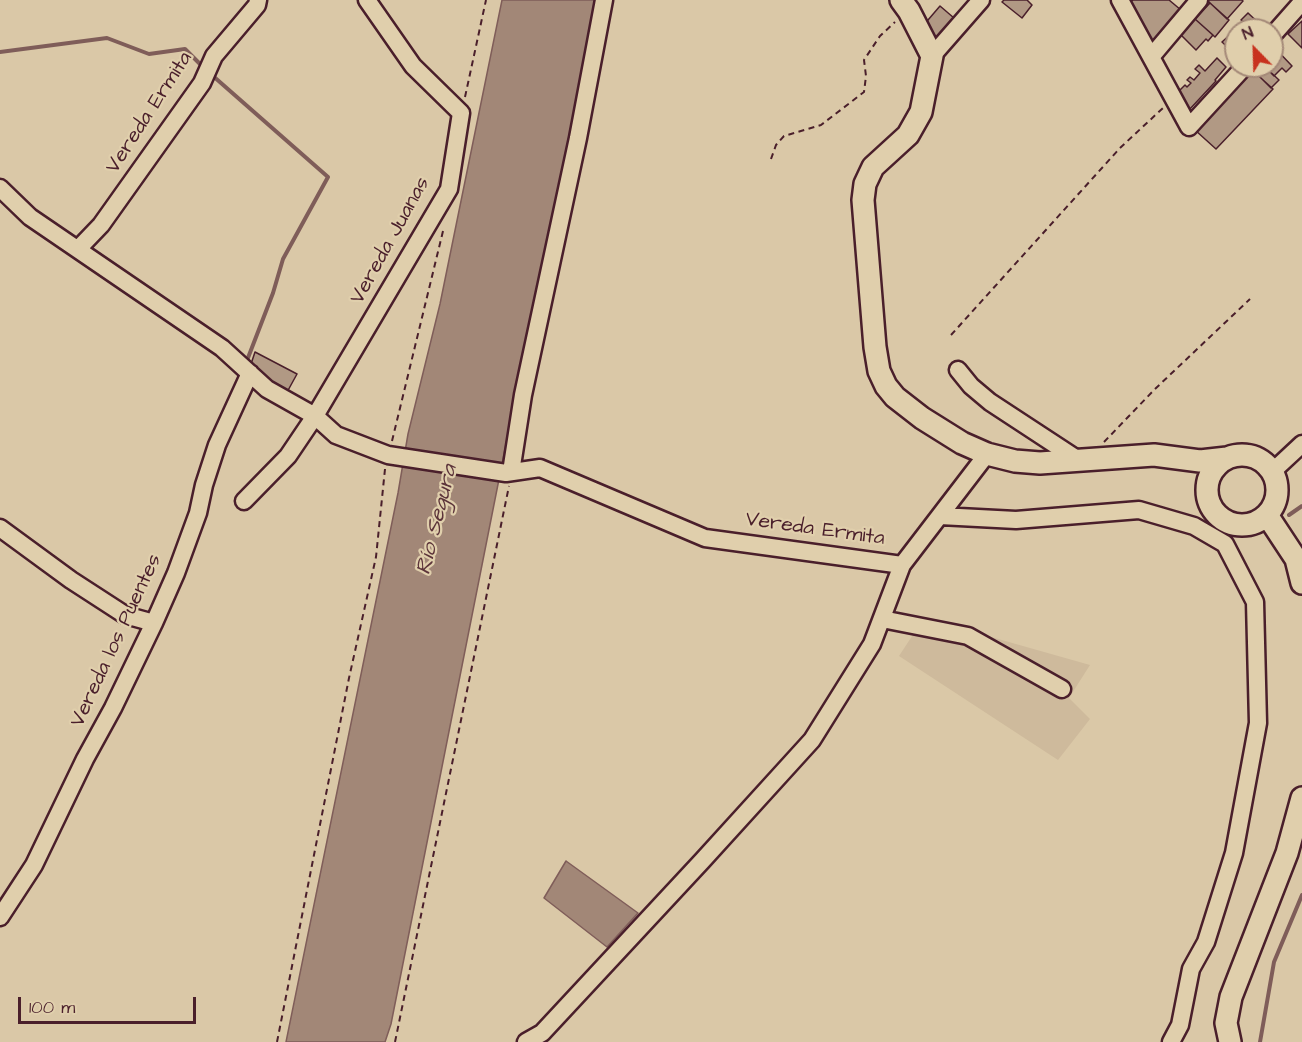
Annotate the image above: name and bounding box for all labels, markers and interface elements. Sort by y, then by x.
north arrow [1224,18,1284,78]
text: N [1239,21,1257,45]
street label: Vereda Ermita [101,47,199,179]
street label: Vereda Juanas [346,173,436,309]
water label: Río Segura [412,462,464,578]
street label: Vereda Ermita [744,508,886,552]
street label: Vereda los Puentes [66,551,168,731]
scale bar [21,985,200,1023]
text: 100 m [29,995,75,1020]

